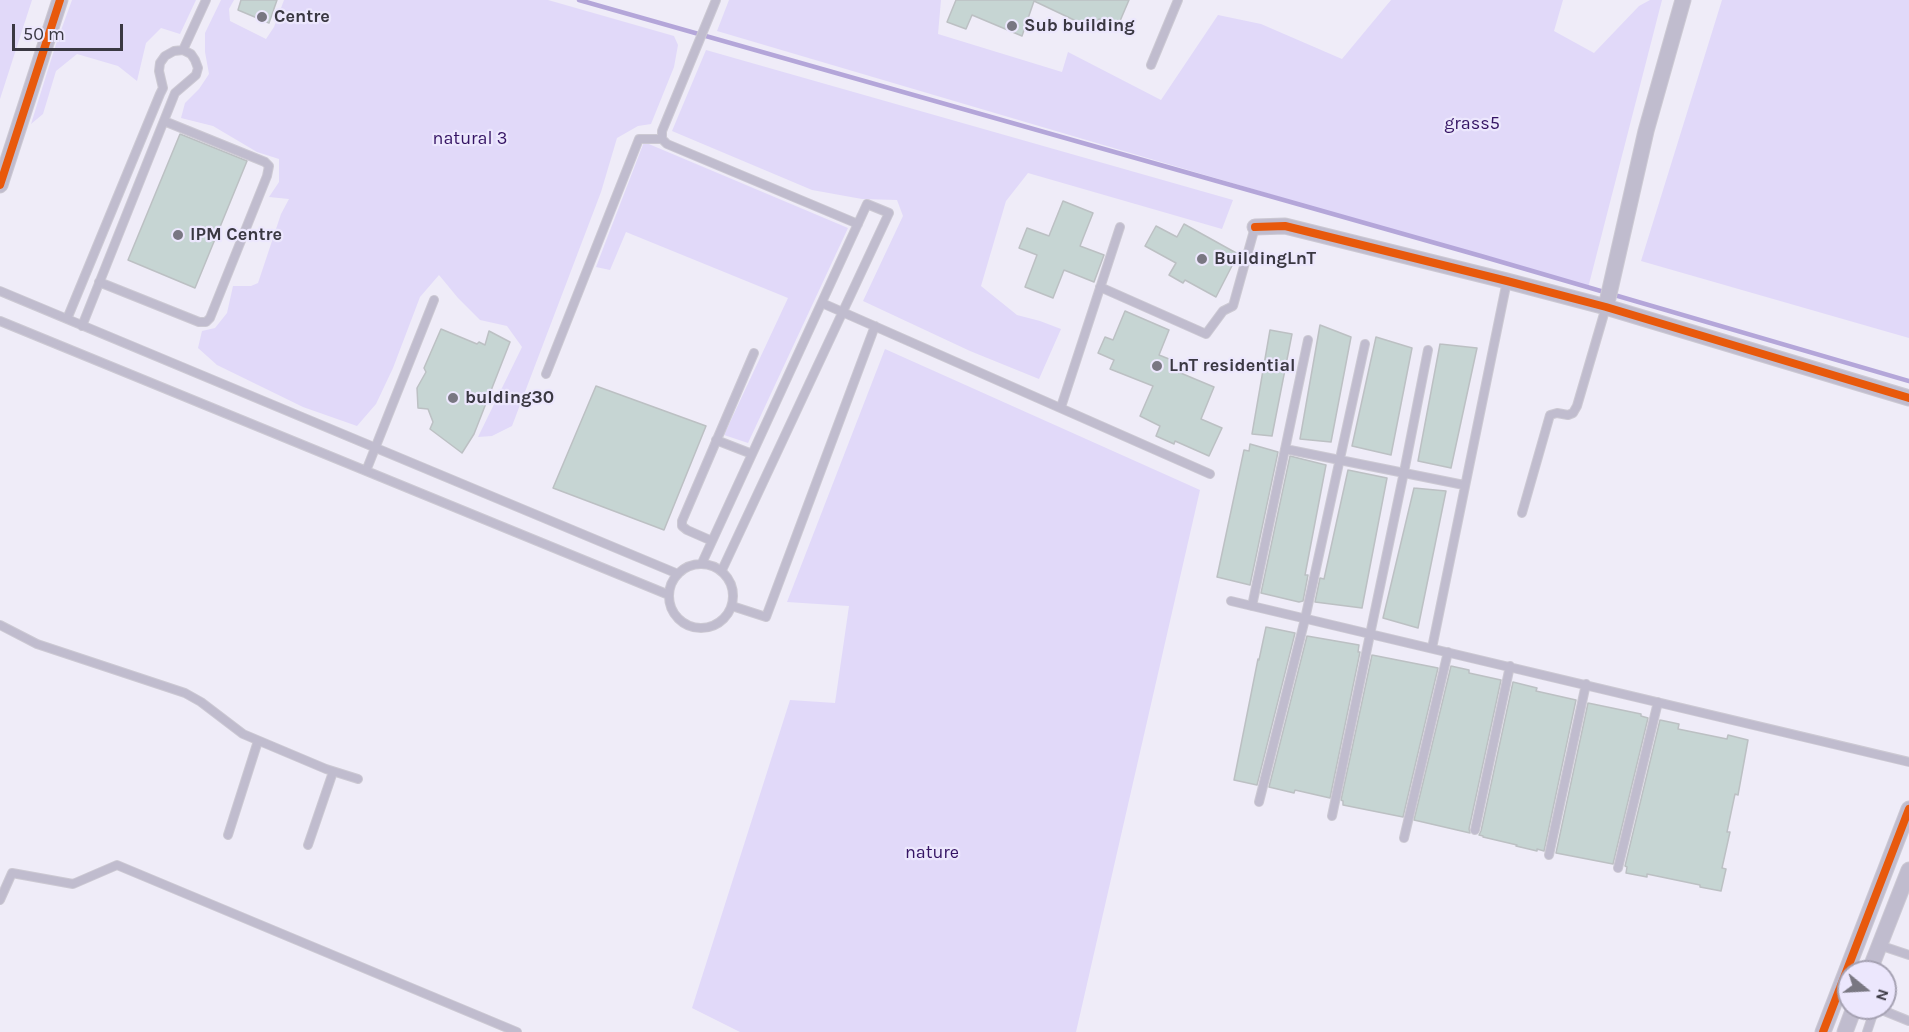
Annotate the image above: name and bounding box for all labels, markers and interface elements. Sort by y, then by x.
place label: Centre [274,6,330,28]
marker: Centre [255,10,269,24]
scale bar [15,12,126,50]
place label: Sub building [1024,15,1135,37]
marker: Sub building [1005,19,1019,33]
text: 50 m [23,23,65,45]
park label: grass5 [1444,113,1500,135]
park label: natural 3 [433,128,507,150]
place label: IPM Centre [190,224,282,246]
marker: IPM Centre [171,228,185,242]
place label: BuildingLnT [1214,248,1316,270]
marker: BuildingLnT [1195,252,1209,266]
place label: LnT residential [1169,355,1295,377]
marker: LnT residential [1150,359,1164,373]
place label: bulding30 [465,387,554,409]
marker: bulding30 [446,391,460,405]
park label: nature [905,842,959,864]
north arrow [1837,960,1897,1020]
text: N [1872,987,1894,1003]

